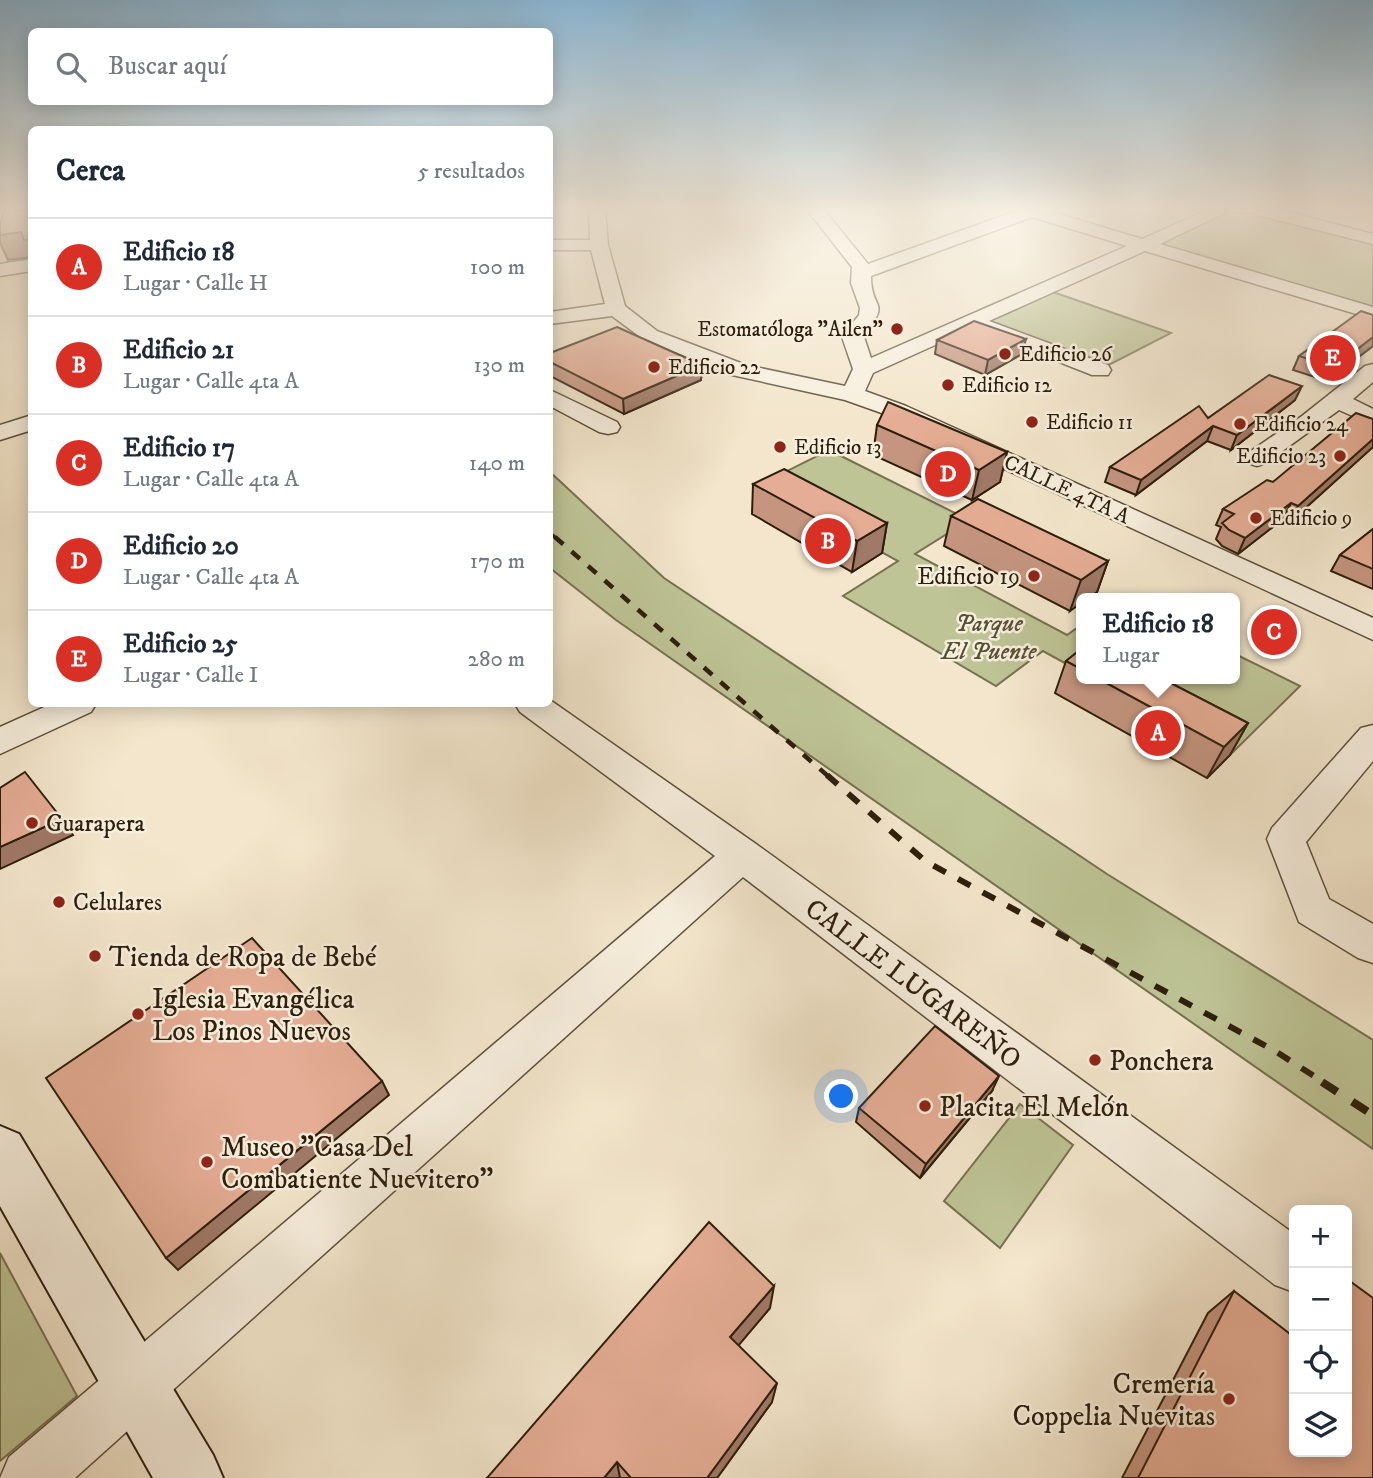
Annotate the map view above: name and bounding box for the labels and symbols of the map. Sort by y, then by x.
place label: Estomatóloga "Ailen" [697,317,883,343]
marker: Estomatóloga "Ailen" [889,321,905,337]
pin: E [1310,332,1356,384]
place label: Edificio 26 [1019,342,1113,368]
marker: Edificio 26 [997,346,1013,362]
place label: Edificio 22 [668,355,761,381]
marker: Edificio 22 [646,359,662,375]
place label: Edificio 12 [962,373,1052,399]
marker: Edificio 12 [940,377,956,393]
place label: Edificio 11 [1046,410,1133,436]
place label: Edificio 24 [1254,412,1349,438]
marker: Edificio 11 [1024,414,1040,430]
marker: Edificio 24 [1232,416,1248,432]
place label: Edificio 13 [794,435,881,461]
marker: Edificio 13 [772,439,788,455]
place label: Edificio 23 [1236,444,1326,470]
pin: D [925,448,971,500]
marker: Edificio 23 [1332,448,1348,464]
street label: CALLE 4TA A [1000,449,1134,531]
place label: Edificio 9 [1270,506,1352,532]
marker: Edificio 9 [1248,510,1264,526]
pin: B [805,515,851,567]
place label: Edificio 19 [917,562,1020,592]
marker: Edificio 19 [1026,568,1042,584]
pin: C [1251,606,1297,658]
park label: Parque El Puente [940,609,1037,667]
pin: A [1135,707,1181,759]
place label: Guarapera [46,809,146,839]
marker: Guarapera [24,815,40,831]
place label: Celulares [73,888,162,918]
street label: CALLE LUGAREÑO [798,891,1029,1077]
marker: Celulares [51,894,67,910]
place label: Tienda de Ropa de Bebé [109,940,377,975]
marker: Tienda de Ropa de Bebé [87,948,103,964]
place label: Iglesia Evangélica Los Pinos Nuevos [152,982,355,1049]
marker: Iglesia Evangélica Los Pinos Nuevos [130,1006,146,1022]
place label: Ponchera [1109,1044,1214,1079]
marker: Ponchera [1087,1052,1103,1068]
your location [824,1079,858,1113]
place label: Placita El Melón [939,1090,1129,1125]
marker: Placita El Melón [917,1098,933,1114]
place label: Museo "Casa Del Combatiente Nuevitero" [221,1130,493,1197]
marker: Museo "Casa Del Combatiente Nuevitero" [199,1154,215,1170]
place label: Cremería Coppelia Nuevitas [1012,1367,1215,1434]
marker: Cremería Coppelia Nuevitas [1221,1391,1237,1407]

